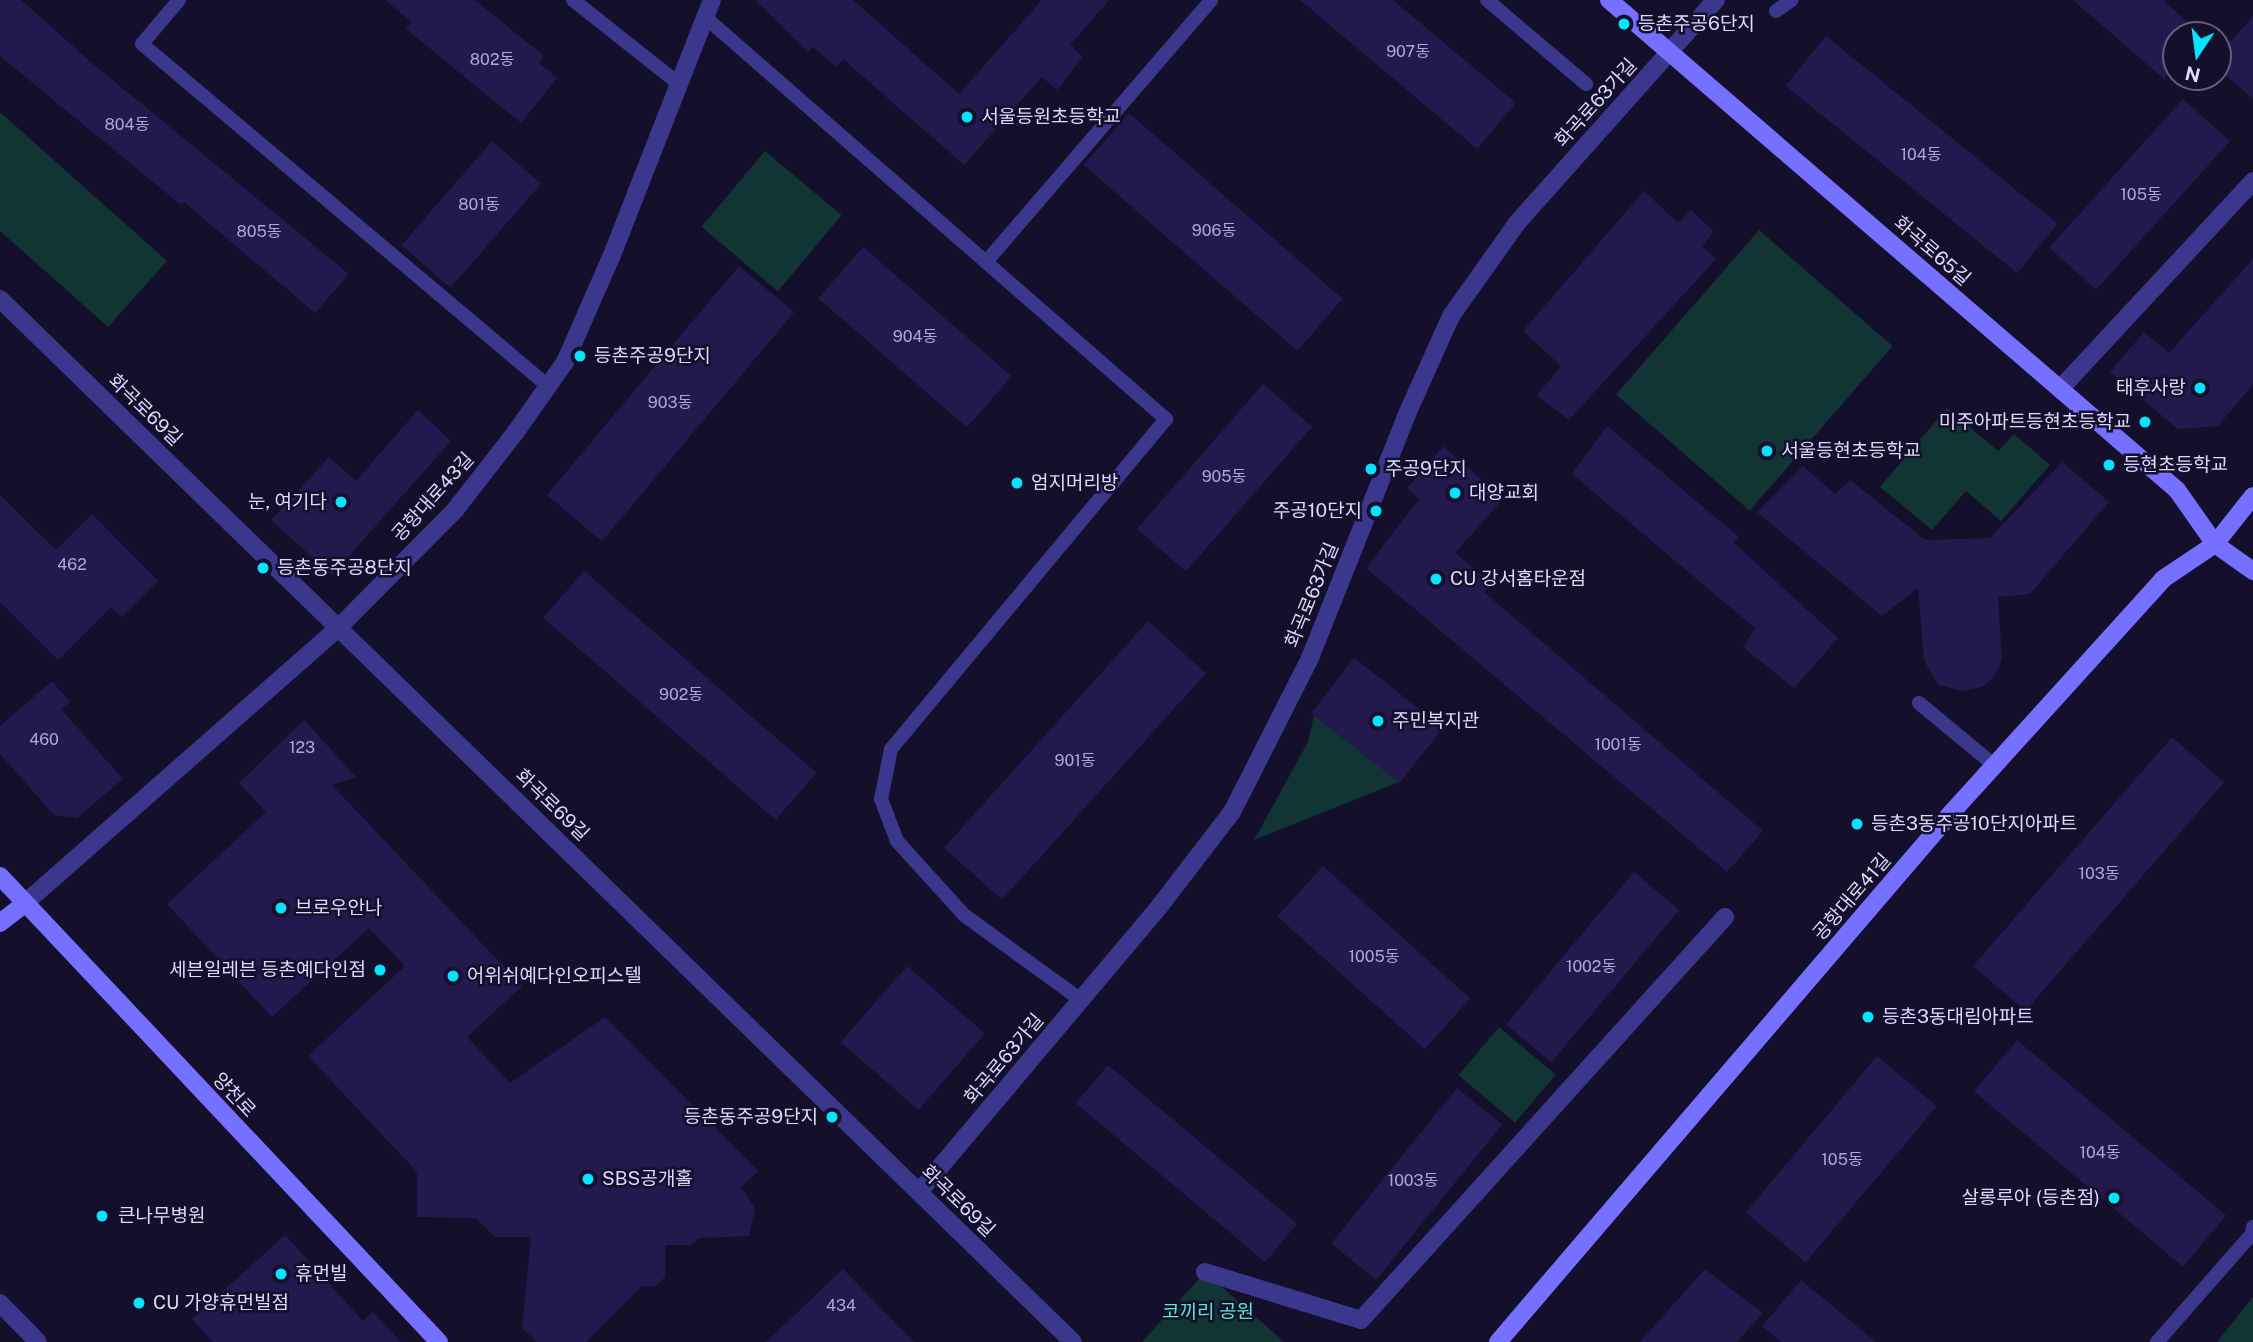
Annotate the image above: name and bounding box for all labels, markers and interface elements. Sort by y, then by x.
place label: 등촌주공6단지 [1638,13,1755,35]
marker: 등촌주공6단지 [1616,16,1632,32]
north arrow [2162,21,2232,91]
house number: 907동 [1386,42,1430,62]
house number: 802동 [470,50,514,70]
street label: 화곡로63가길 [1550,54,1642,152]
text: N [2183,62,2202,87]
place label: 서울등원초등학교 [981,106,1121,128]
marker: 서울등원초등학교 [959,109,975,125]
house number: 804동 [105,115,149,135]
house number: 104동 [1900,145,1942,165]
house number: 105동 [2120,185,2162,205]
house number: 801동 [458,195,500,215]
street label: 화곡로65길 [1889,212,1975,290]
house number: 906동 [1192,221,1236,241]
house number: 805동 [236,222,282,242]
house number: 904동 [893,327,937,347]
place label: 등촌주공9단지 [594,345,711,367]
marker: 등촌주공9단지 [572,348,588,364]
street label: 화곡로69길 [103,369,187,451]
place label: 태후사랑 [2116,377,2186,399]
marker: 태후사랑 [2192,380,2208,396]
house number: 903동 [648,393,692,413]
place label: 미주아파트등현초등학교 [1939,411,2131,433]
marker: 미주아파트등현초등학교 [2137,414,2153,430]
place label: 서울등현초등학교 [1781,440,1921,462]
marker: 서울등현초등학교 [1759,443,1775,459]
street label: 공항대로43길 [387,448,479,546]
place label: 등현초등학교 [2123,454,2228,476]
marker: 등현초등학교 [2101,457,2117,473]
place label: 주공9단지 [1385,458,1467,480]
marker: 주공9단지 [1363,461,1379,477]
house number: 905동 [1202,467,1246,487]
place label: 엄지머리방 [1031,472,1118,494]
marker: 엄지머리방 [1009,475,1025,491]
place label: 대양교회 [1469,482,1539,504]
marker: 대양교회 [1447,485,1463,501]
place label: 눈, 여기다 [248,491,327,513]
marker: 눈, 여기다 [333,494,349,510]
place label: 주공10단지 [1273,500,1362,522]
marker: 주공10단지 [1368,503,1384,519]
street label: 화곡로63가길 [1281,539,1343,651]
house number: 462 [57,555,87,575]
place label: 등촌동주공8단지 [277,557,412,579]
marker: 등촌동주공8단지 [255,560,271,576]
place label: CU 강서홈타운점 [1450,568,1586,590]
marker: CU 강서홈타운점 [1428,571,1444,587]
house number: 902동 [659,685,703,705]
place label: 주민복지관 [1392,710,1479,732]
marker: 주민복지관 [1370,713,1386,729]
house number: 460 [29,730,59,750]
house number: 1001동 [1594,735,1642,755]
house number: 123 [289,738,315,758]
house number: 901동 [1055,751,1095,771]
street label: 화곡로69길 [510,764,594,846]
place label: 등촌3동주공10단지아파트 [1871,813,2077,835]
marker: 등촌3동주공10단지아파트 [1849,816,1865,832]
street label: 공항대로41길 [1808,849,1896,945]
house number: 103동 [2079,864,2119,884]
place label: 브로우안나 [295,897,382,919]
marker: 브로우안나 [273,900,289,916]
house number: 1005동 [1349,947,1399,967]
house number: 1002동 [1566,957,1616,977]
place label: 세븐일레븐 등촌예다인점 [169,959,366,981]
marker: 세븐일레븐 등촌예다인점 [372,962,388,978]
place label: 어위쉬예다인오피스텔 [467,965,642,987]
marker: 어위쉬예다인오피스텔 [445,968,461,984]
place label: 등촌3동대림아파트 [1882,1006,2034,1028]
street label: 화곡로63가길 [960,1009,1048,1109]
marker: 등촌3동대림아파트 [1860,1009,1876,1025]
street label: 양천로 [208,1068,260,1122]
place label: 등촌동주공9단지 [684,1106,818,1128]
marker: 등촌동주공9단지 [824,1109,840,1125]
house number: 104동 [2079,1143,2121,1163]
house number: 105동 [1821,1150,1863,1170]
street label: 화곡로69길 [916,1160,1000,1242]
place label: SBS공개홀 [602,1168,693,1190]
marker: SBS공개홀 [580,1171,596,1187]
house number: 1003동 [1388,1171,1438,1191]
place label: 살롱루아 (등촌점) [1961,1187,2100,1209]
marker: 살롱루아 (등촌점) [2106,1190,2122,1206]
place label: 큰나무병원 [118,1205,205,1227]
marker: 큰나무병원 [92,1206,112,1226]
place label: 휴먼빌 [295,1263,347,1285]
marker: 휴먼빌 [273,1266,289,1282]
place label: CU 가양휴먼빌점 [153,1292,289,1314]
marker: CU 가양휴먼빌점 [131,1295,147,1311]
house number: 434 [826,1296,856,1316]
park label: 코끼리 공원 [1162,1301,1254,1323]

